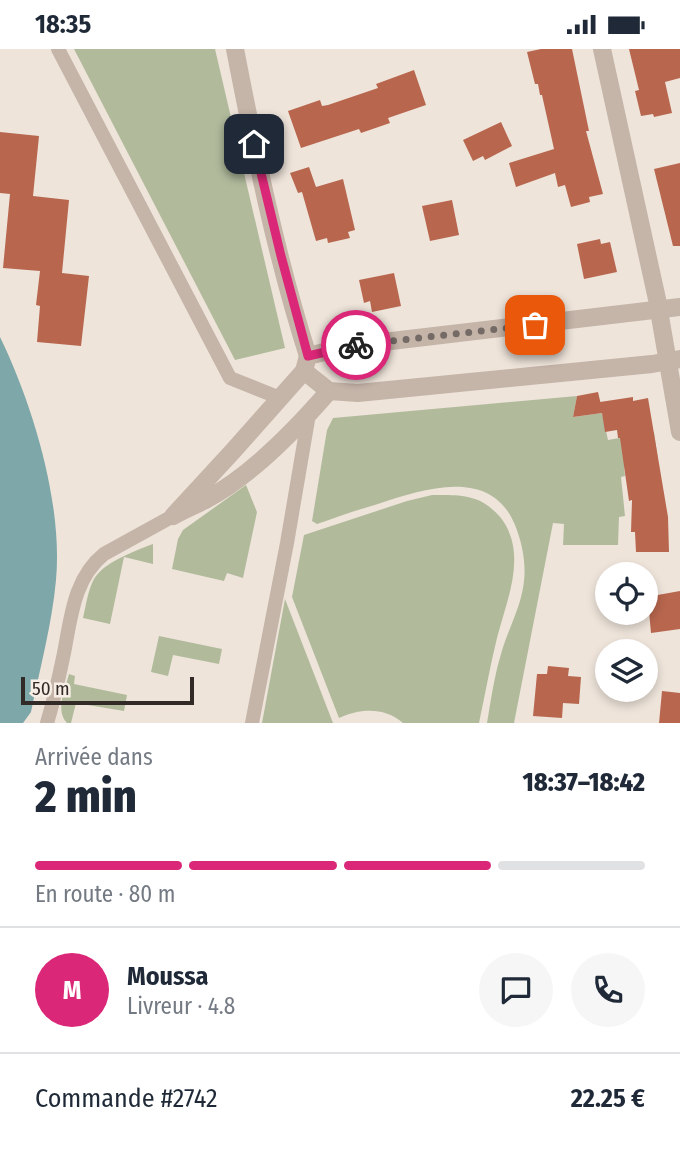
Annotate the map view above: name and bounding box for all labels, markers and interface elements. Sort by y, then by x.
text: 18:35 [35,9,91,40]
pin [224,114,284,174]
icon: home [235,125,273,163]
pin [505,295,565,355]
icon: bag [516,306,554,344]
courier [321,310,391,380]
icon: bike [337,326,375,364]
map controls [595,562,658,702]
button: locate [595,562,658,625]
button: layers [595,639,658,702]
scale bar [21,674,194,706]
text: 50 m [32,677,70,700]
text: Arrivée dans [35,743,153,771]
text: 18:37–18:42 [522,767,645,798]
text: 2 min [35,769,137,824]
text: En route · 80 m [35,880,175,908]
button: chat [479,953,553,1027]
button: phone [571,953,645,1027]
text: Moussa [127,961,208,992]
text: M [63,975,81,1006]
text: Livreur · 4.8 [127,992,235,1020]
text: Commande #2742 [35,1083,217,1114]
text: 22.25 € [571,1083,645,1114]

